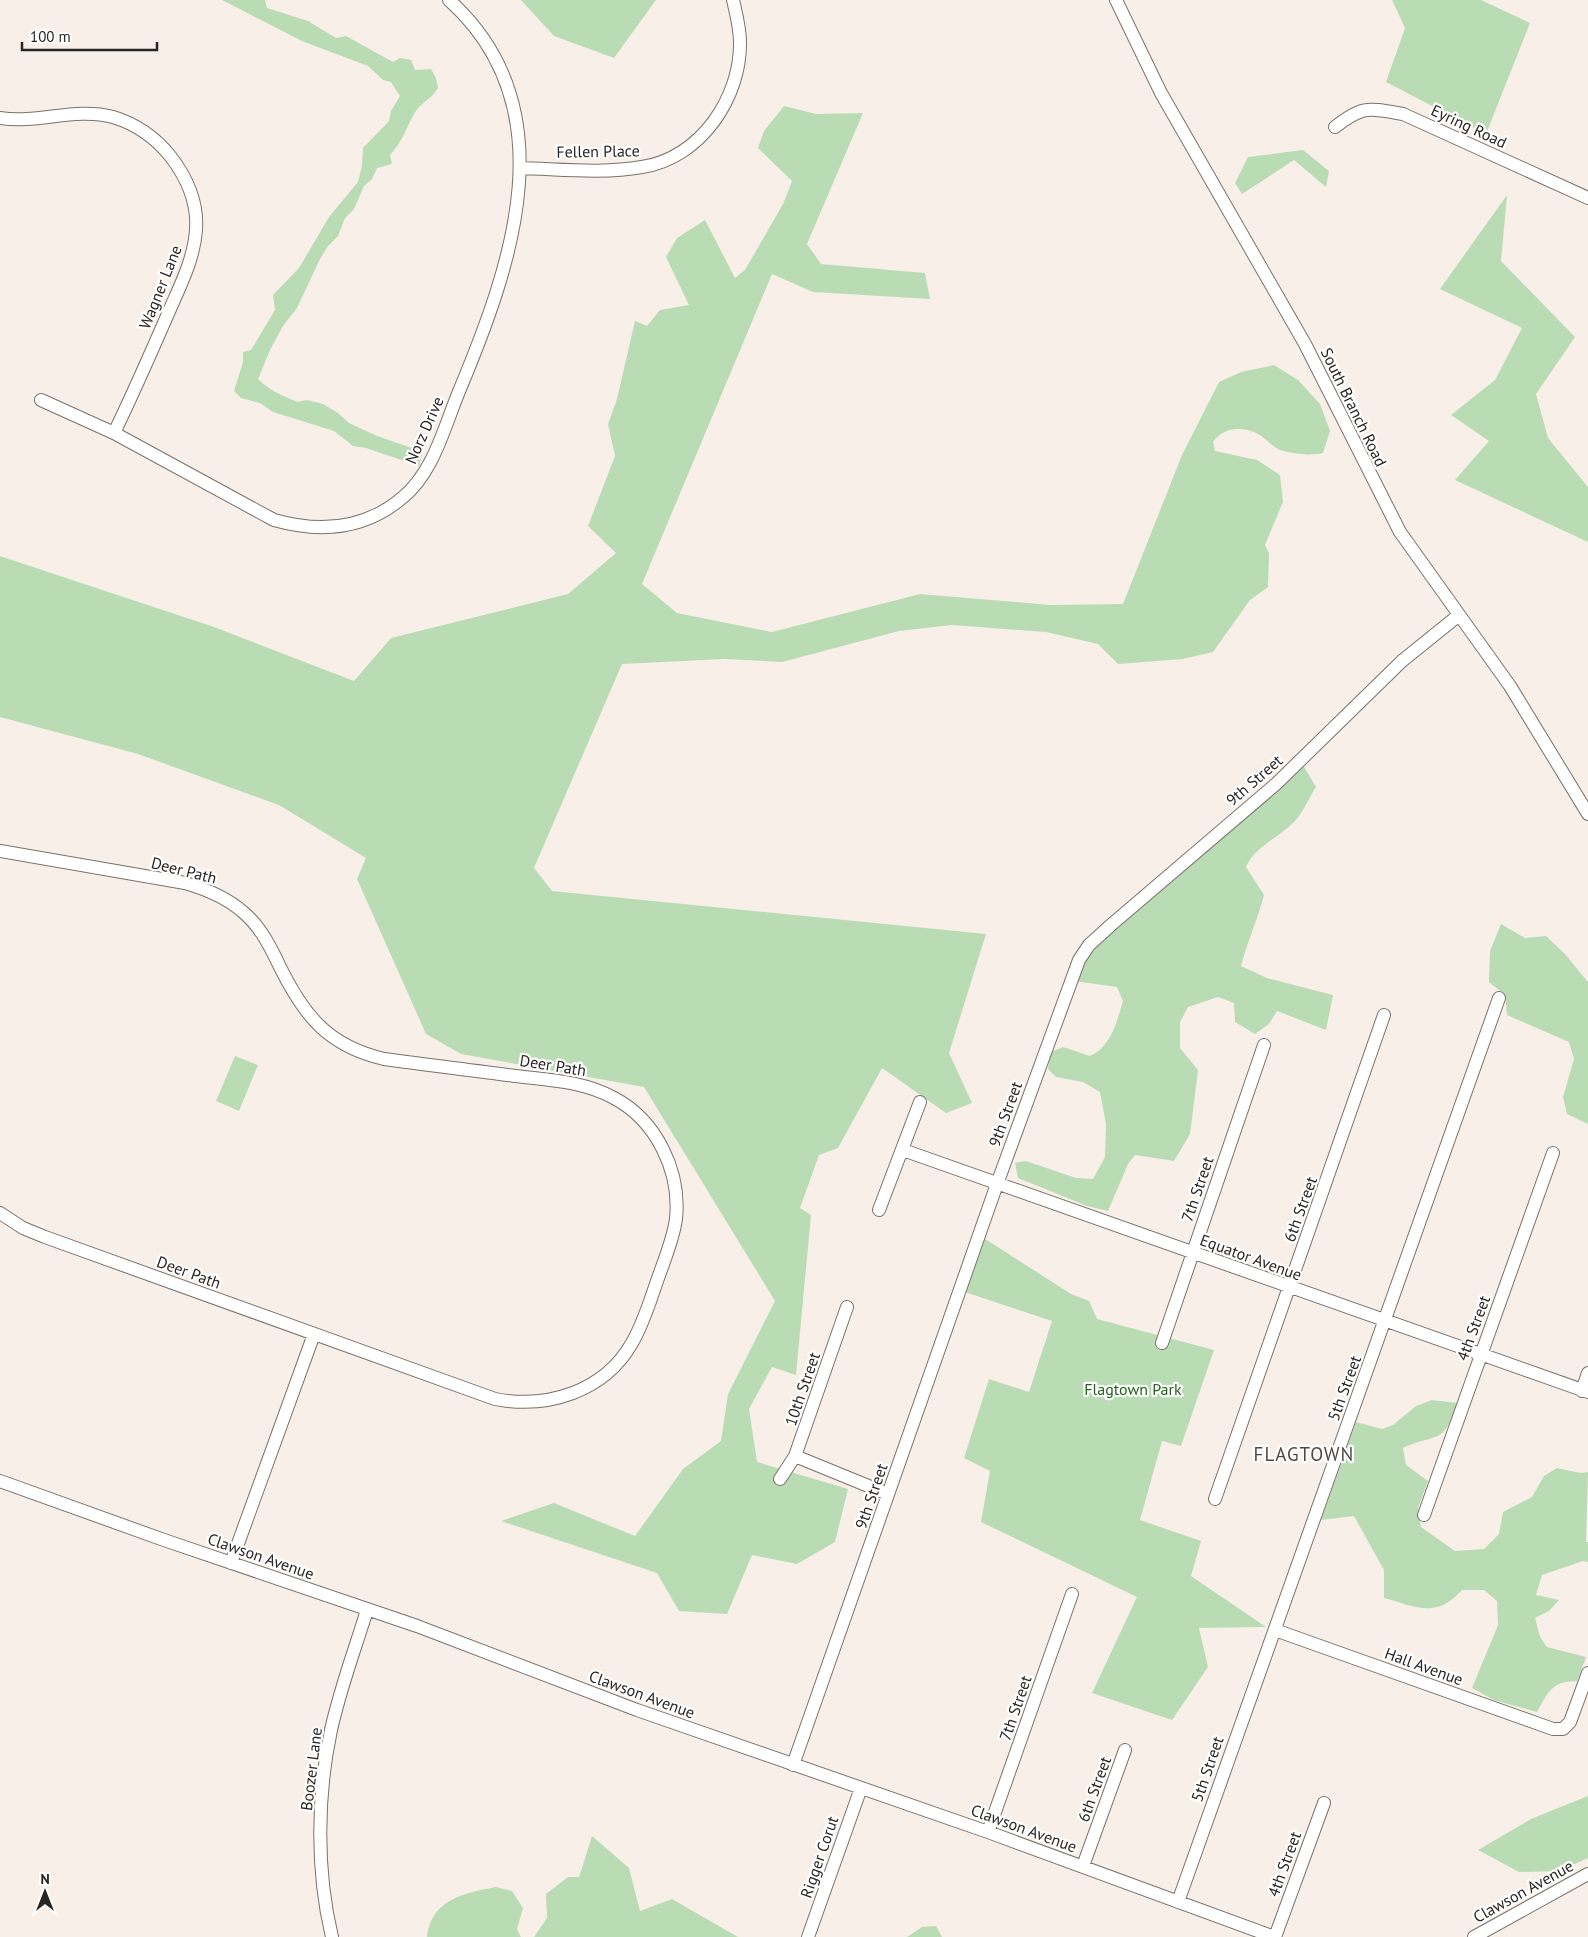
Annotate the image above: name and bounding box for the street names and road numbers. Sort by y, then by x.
street label: Eyring Road [1428,100,1510,152]
street label: Fellen Place [556,140,640,162]
street label: Wagner Lane [134,242,186,332]
street label: South Branch Road [1317,344,1391,470]
street label: Norz Drive [400,393,448,467]
street label: 9th Street [1222,750,1287,810]
street label: Deer Path [149,852,219,888]
street label: Deer Path [518,1050,588,1080]
street label: 9th Street [984,1078,1026,1149]
street label: 7th Street [1177,1153,1218,1224]
street label: 6th Street [1279,1173,1321,1244]
street label: Equator Avenue [1197,1229,1305,1285]
street label: Deer Path [154,1251,224,1293]
street label: 4th Street [1452,1292,1494,1363]
street label: 10th Street [780,1349,824,1429]
street label: 5th Street [1323,1352,1365,1423]
street label: 9th Street [850,1460,892,1531]
street label: Clawson Avenue [205,1528,317,1584]
street label: Hall Avenue [1382,1643,1466,1689]
street label: Clawson Avenue [586,1666,698,1722]
street label: 7th Street [995,1672,1036,1743]
street label: Boozer Lane [296,1726,326,1812]
street label: 5th Street [1186,1733,1228,1804]
street label: 6th Street [1073,1753,1115,1824]
street label: Clawson Avenue [968,1800,1080,1856]
street label: Rigger Corut [796,1813,843,1901]
street label: 4th Street [1263,1828,1305,1899]
street label: Clawson Avenue [1469,1855,1577,1927]

